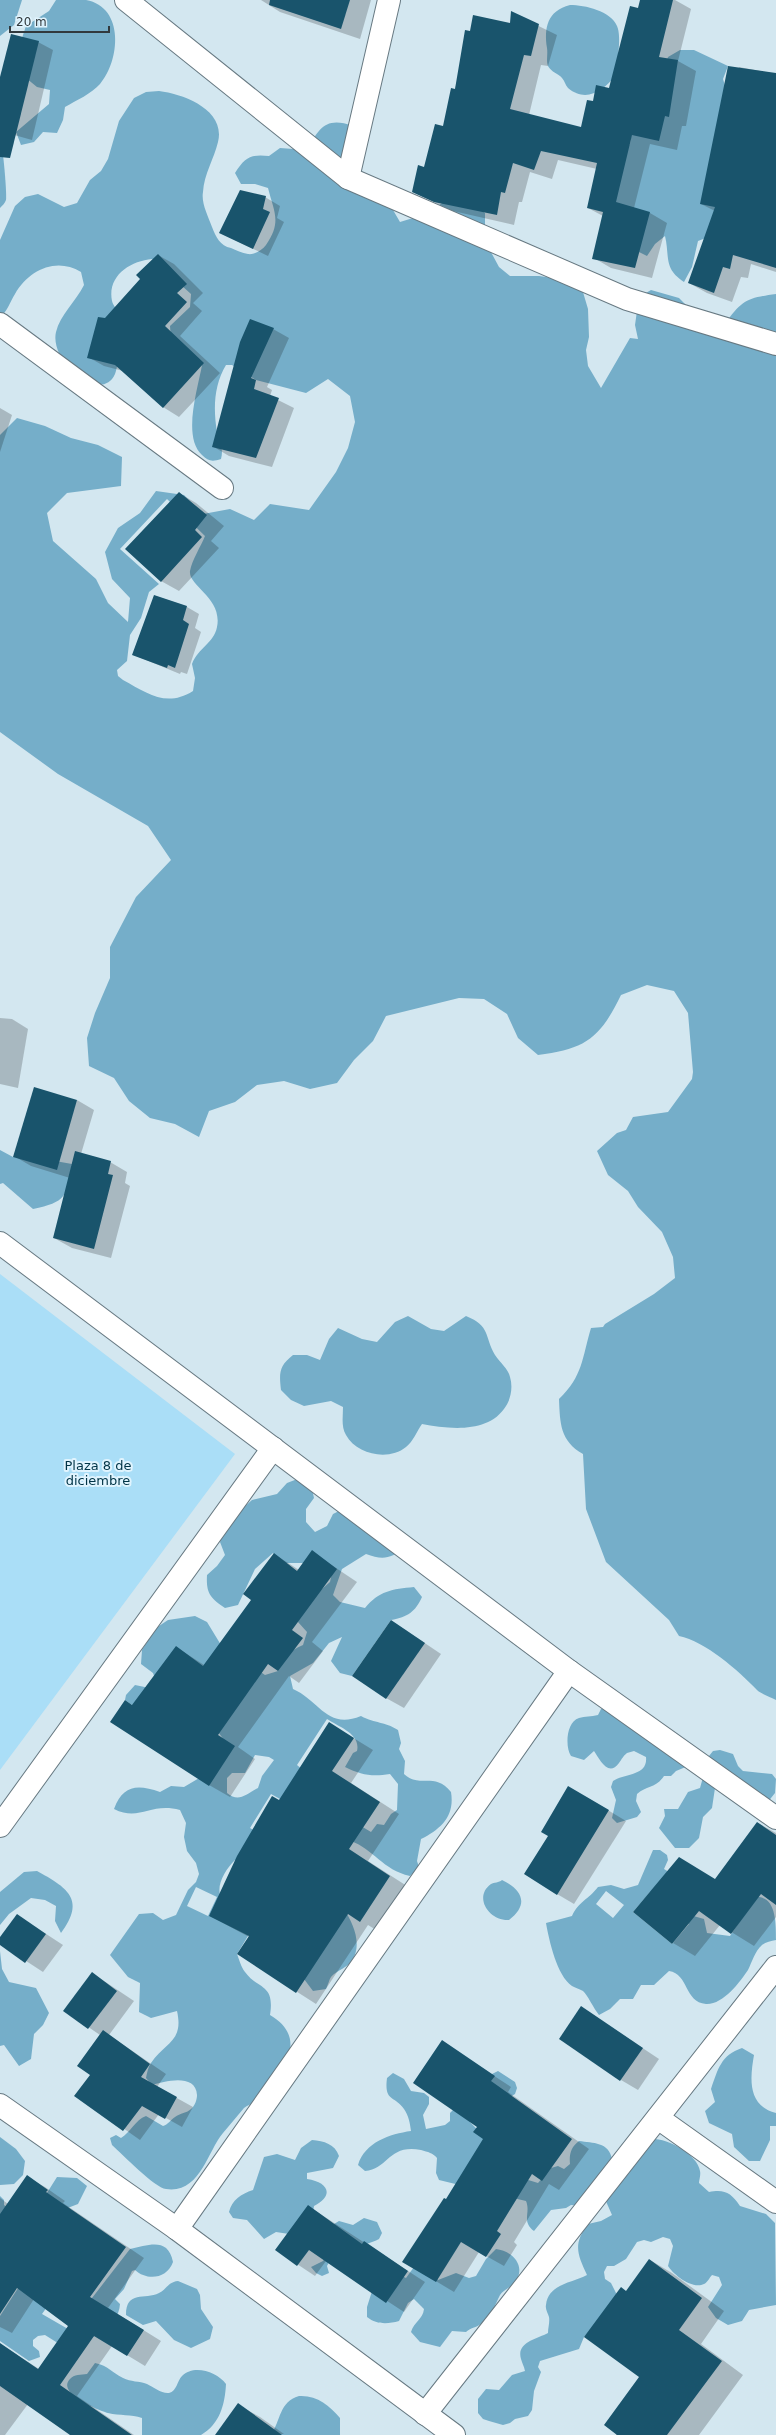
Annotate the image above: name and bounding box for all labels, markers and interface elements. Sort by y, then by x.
scale bar [10,8,109,34]
text: 20 m [16,15,47,29]
park label: Plaza 8 de diciembre [65,1458,132,1488]

